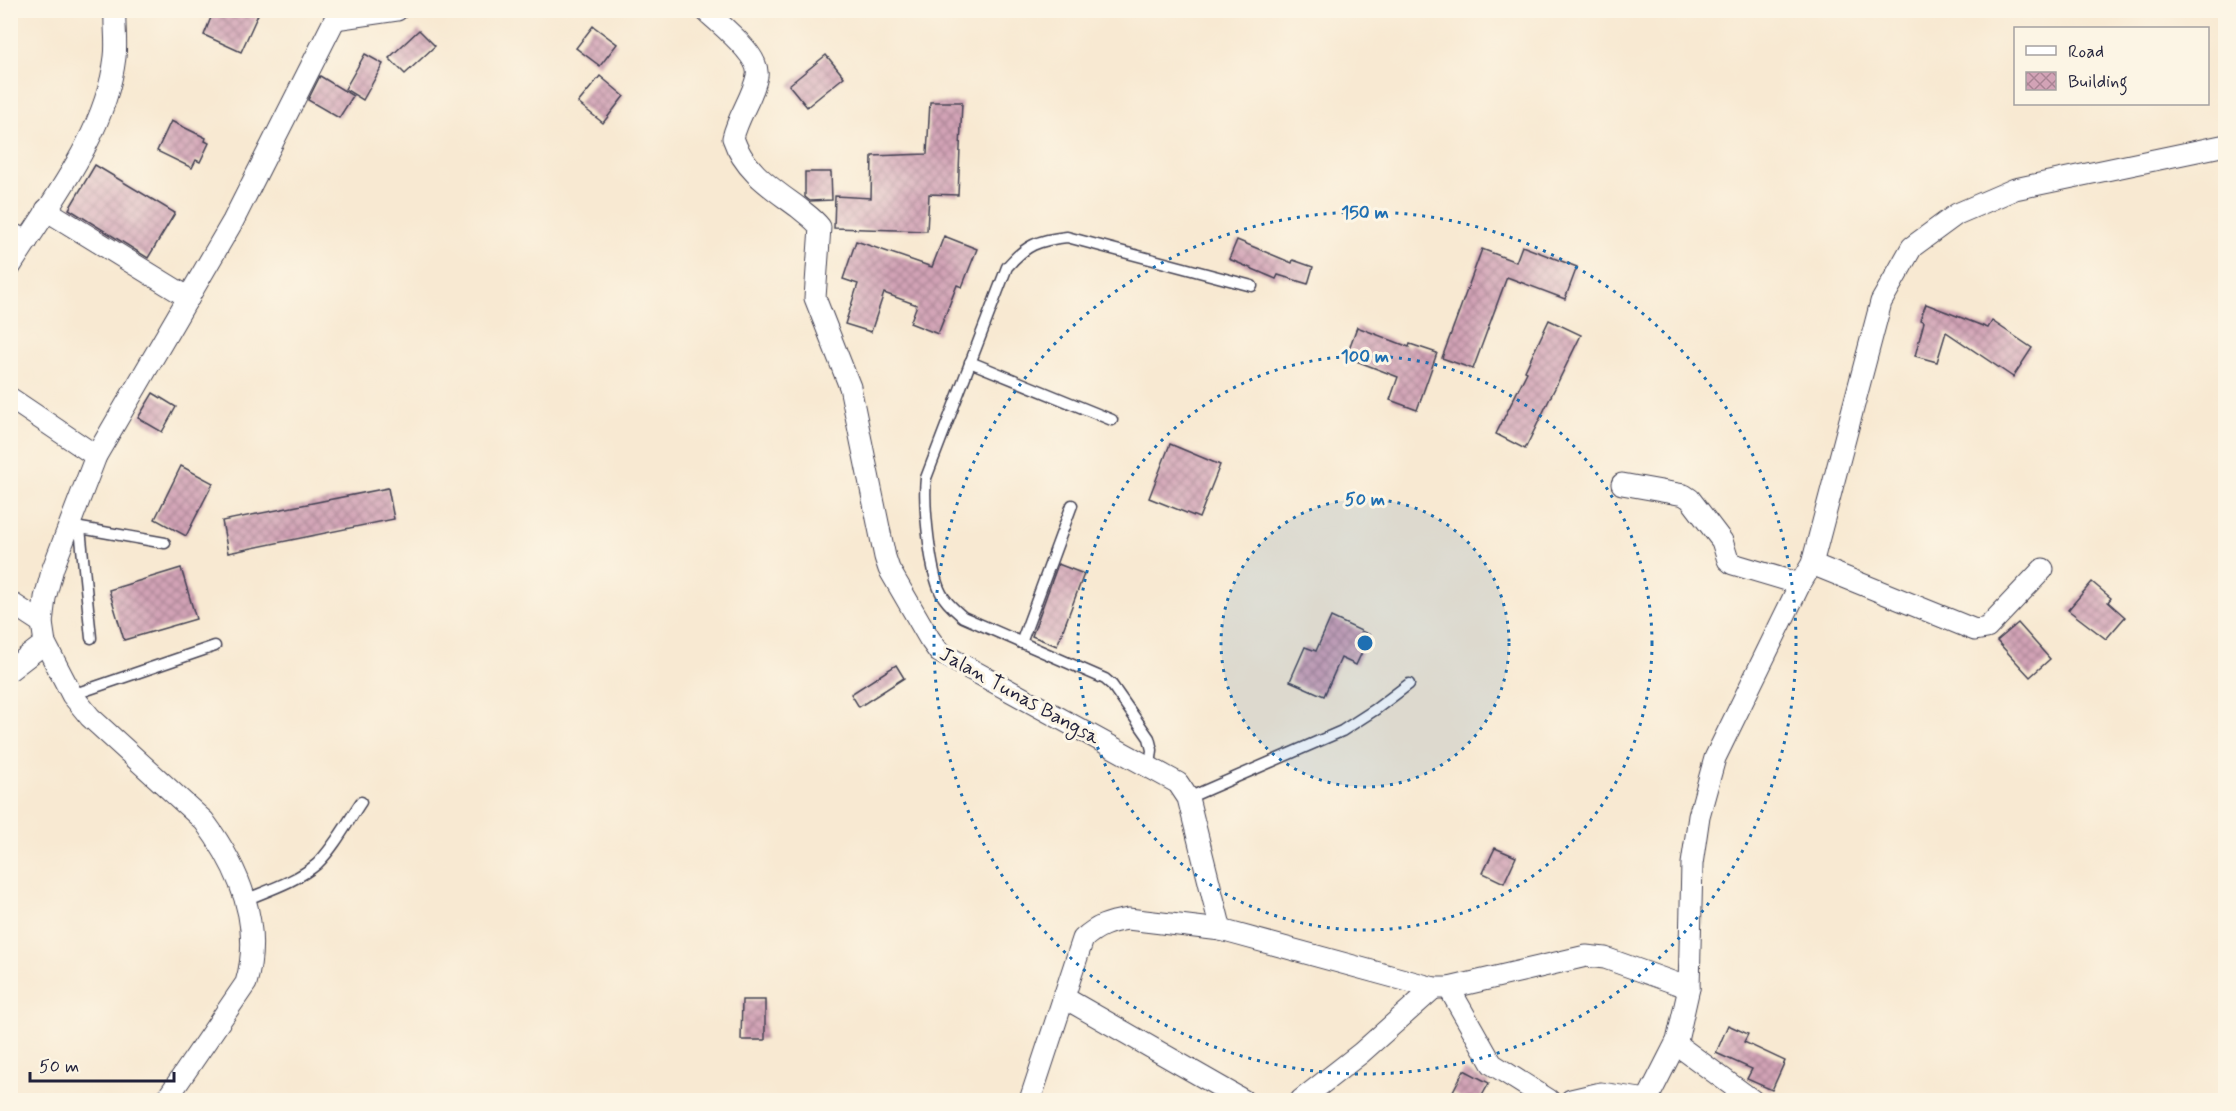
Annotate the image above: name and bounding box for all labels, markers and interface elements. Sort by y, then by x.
legend [2014,27,2209,105]
text: Road [2068,40,2104,64]
text: Building [2068,70,2128,96]
text: 150 m [1341,201,1389,225]
text: 100 m [1341,345,1389,369]
text: 50 m [1345,488,1385,512]
centre of rings [1355,633,1375,653]
street label: Jalan Tunas Bangsa [934,641,1105,753]
scale bar [30,1045,174,1083]
text: 50 m [39,1055,79,1079]

